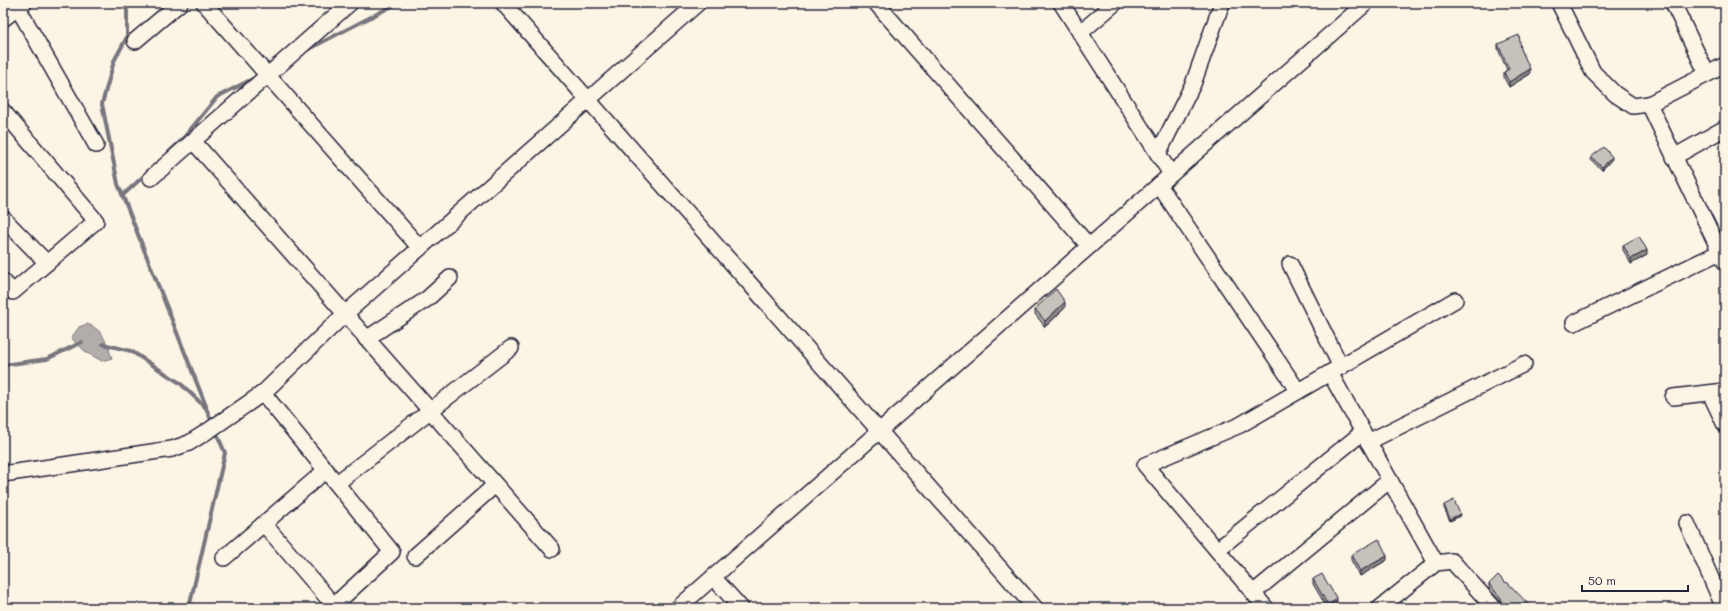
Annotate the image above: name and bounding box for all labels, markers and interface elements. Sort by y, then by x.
scale bar [1582,567,1688,593]
text: 50 m [1588,572,1616,588]

